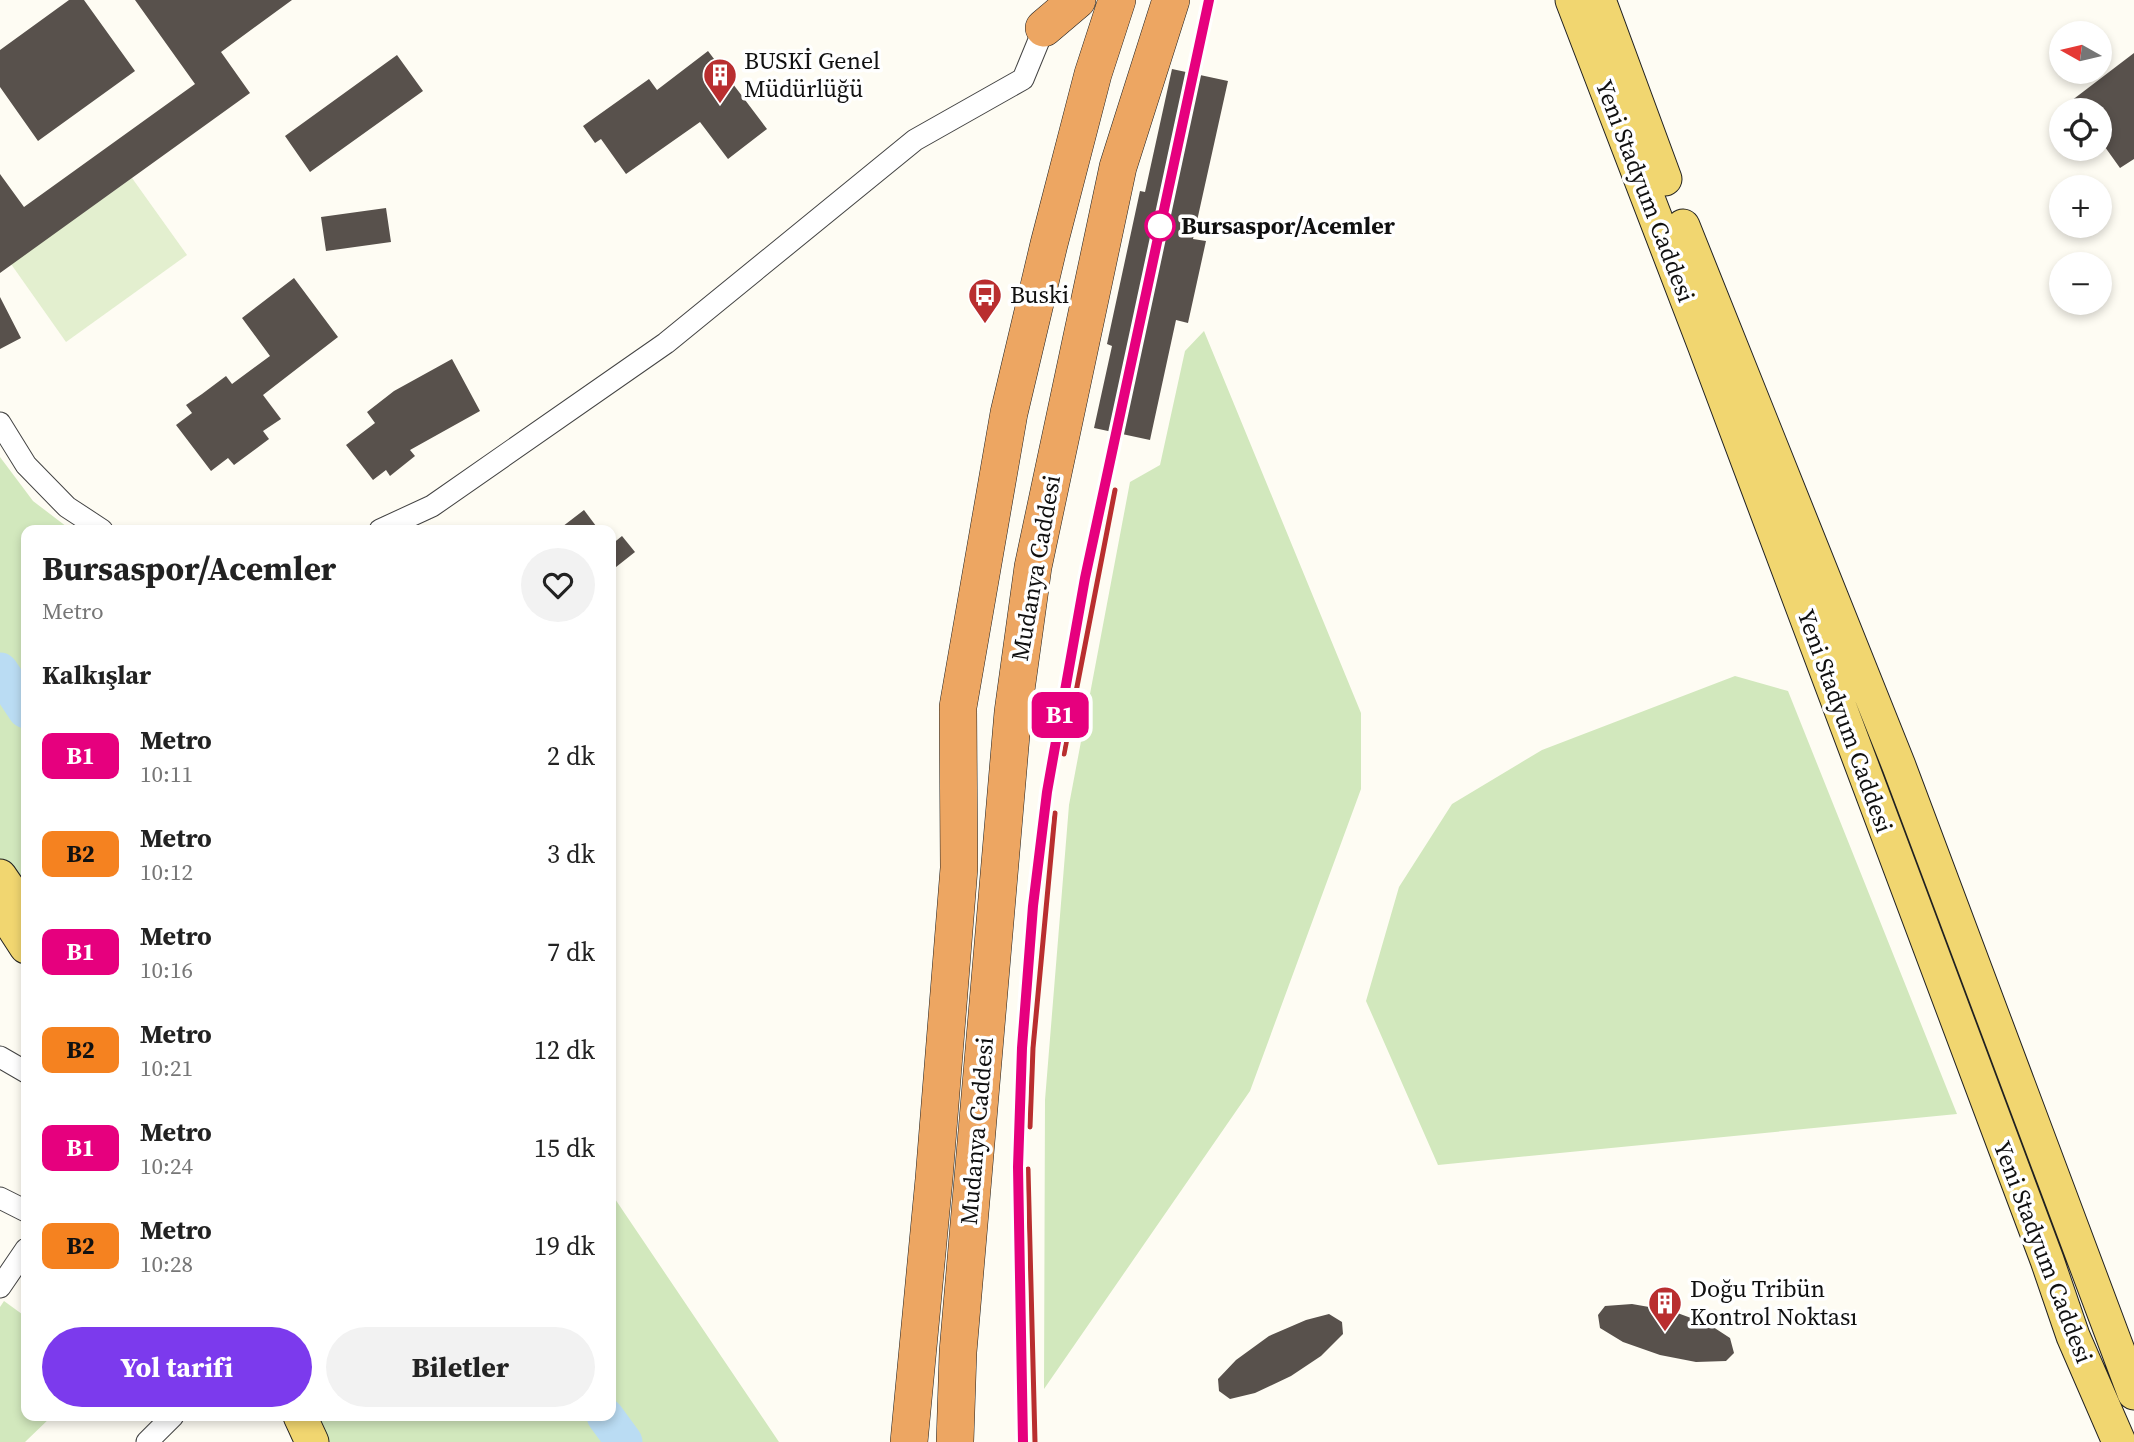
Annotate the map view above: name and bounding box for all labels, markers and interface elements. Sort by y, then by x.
north arrow [2049,21,2112,84]
map controls [2049,21,2112,315]
place label: BUSKİ Genel Müdürlüğü [744,44,880,105]
building icon: BUSKİ Genel Müdürlüğü [701,56,739,105]
street label: Yeni Stadyum Caddesi [1588,75,1703,307]
button: locate [2049,98,2112,161]
button: + [2049,175,2112,238]
place label: Bursaspor/Acemler [1181,209,1396,242]
marker: Bursaspor/Acemler [1145,211,1175,241]
button: − [2049,252,2112,315]
bus stop icon: Buski [966,276,1004,325]
place label: Buski [1010,278,1069,311]
street label: Mudanya Caddesi [1003,472,1068,663]
text: Bursaspor/Acemler [42,546,336,591]
button: heart [521,548,595,622]
text: Metro [42,595,104,627]
street label: Yeni Stadyum Caddesi [1790,604,1901,837]
text: Kalkışlar [42,657,151,693]
line badge: B1 [1028,692,1092,738]
text: B1 [1046,698,1074,731]
text: Metro [140,722,212,758]
text: 2 dk [547,738,595,774]
text: B1 [66,739,95,772]
text: 10:11 [140,758,193,790]
text: Metro [140,820,212,856]
text: 3 dk [547,836,595,872]
text: B2 [66,837,95,870]
text: 10:12 [140,856,193,888]
text: Metro [140,918,212,954]
text: 7 dk [547,934,595,970]
text: B1 [66,935,95,968]
text: 10:16 [140,954,193,986]
text: Metro [140,1016,212,1052]
text: 12 dk [534,1032,595,1068]
text: B2 [66,1033,95,1066]
street label: Mudanya Caddesi [952,1036,1001,1226]
text: 10:21 [140,1052,193,1084]
text: Metro [140,1114,212,1150]
text: 15 dk [534,1130,595,1166]
text: B1 [66,1131,95,1164]
street label: Yeni Stadyum Caddesi [1986,1136,2101,1368]
text: 10:24 [140,1150,193,1182]
text: Metro [140,1212,212,1248]
text: 19 dk [534,1228,595,1264]
text: B2 [66,1229,95,1262]
text: 10:28 [140,1248,193,1280]
place label: Doğu Tribün Kontrol Noktası [1690,1272,1858,1333]
building icon: Doğu Tribün Kontrol Noktası [1646,1284,1684,1333]
button: Yol tarifi [42,1327,312,1407]
button: Biletler [326,1327,595,1407]

